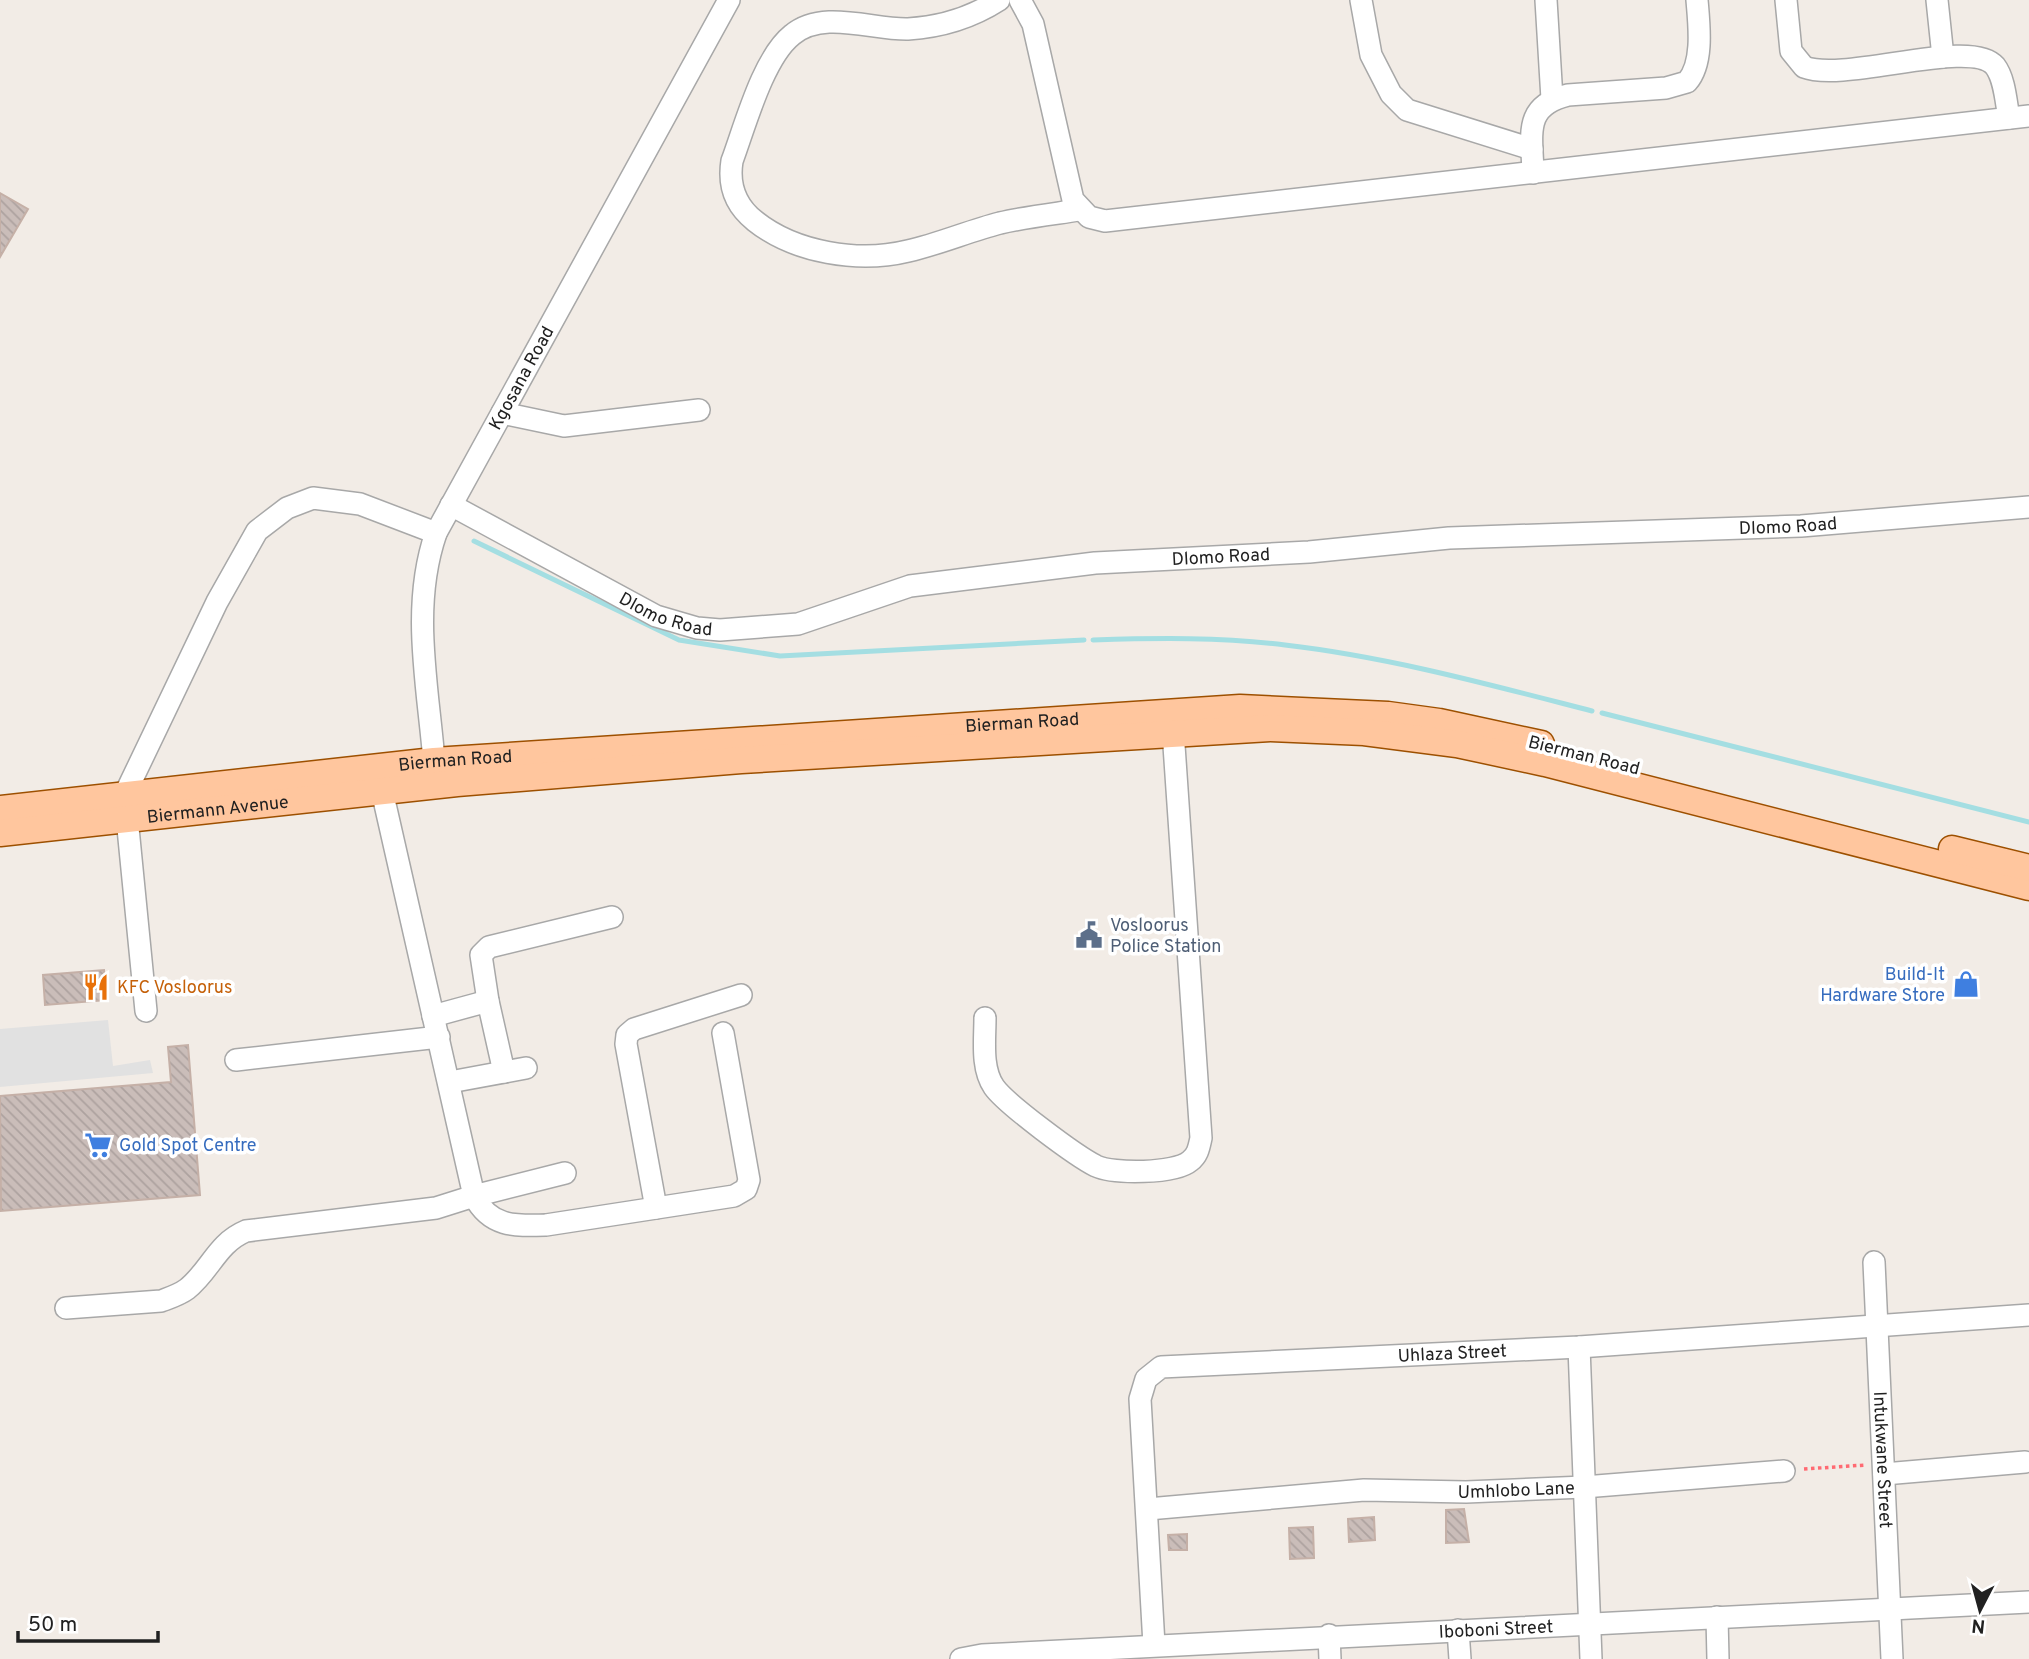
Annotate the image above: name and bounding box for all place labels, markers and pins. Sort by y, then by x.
place label: Vosloorus Police Station [1110,915,1221,959]
public building icon: Vosloorus Police Station [1074,920,1104,950]
place label: Build-It Hardware Store [1820,964,1945,1008]
shop icon: Build-It Hardware Store [1951,969,1981,999]
restaurant icon: KFC Vosloorus [81,972,111,1002]
place label: KFC Vosloorus [117,977,232,1000]
supermarket icon: Gold Spot Centre [83,1130,113,1160]
place label: Gold Spot Centre [119,1135,256,1158]

